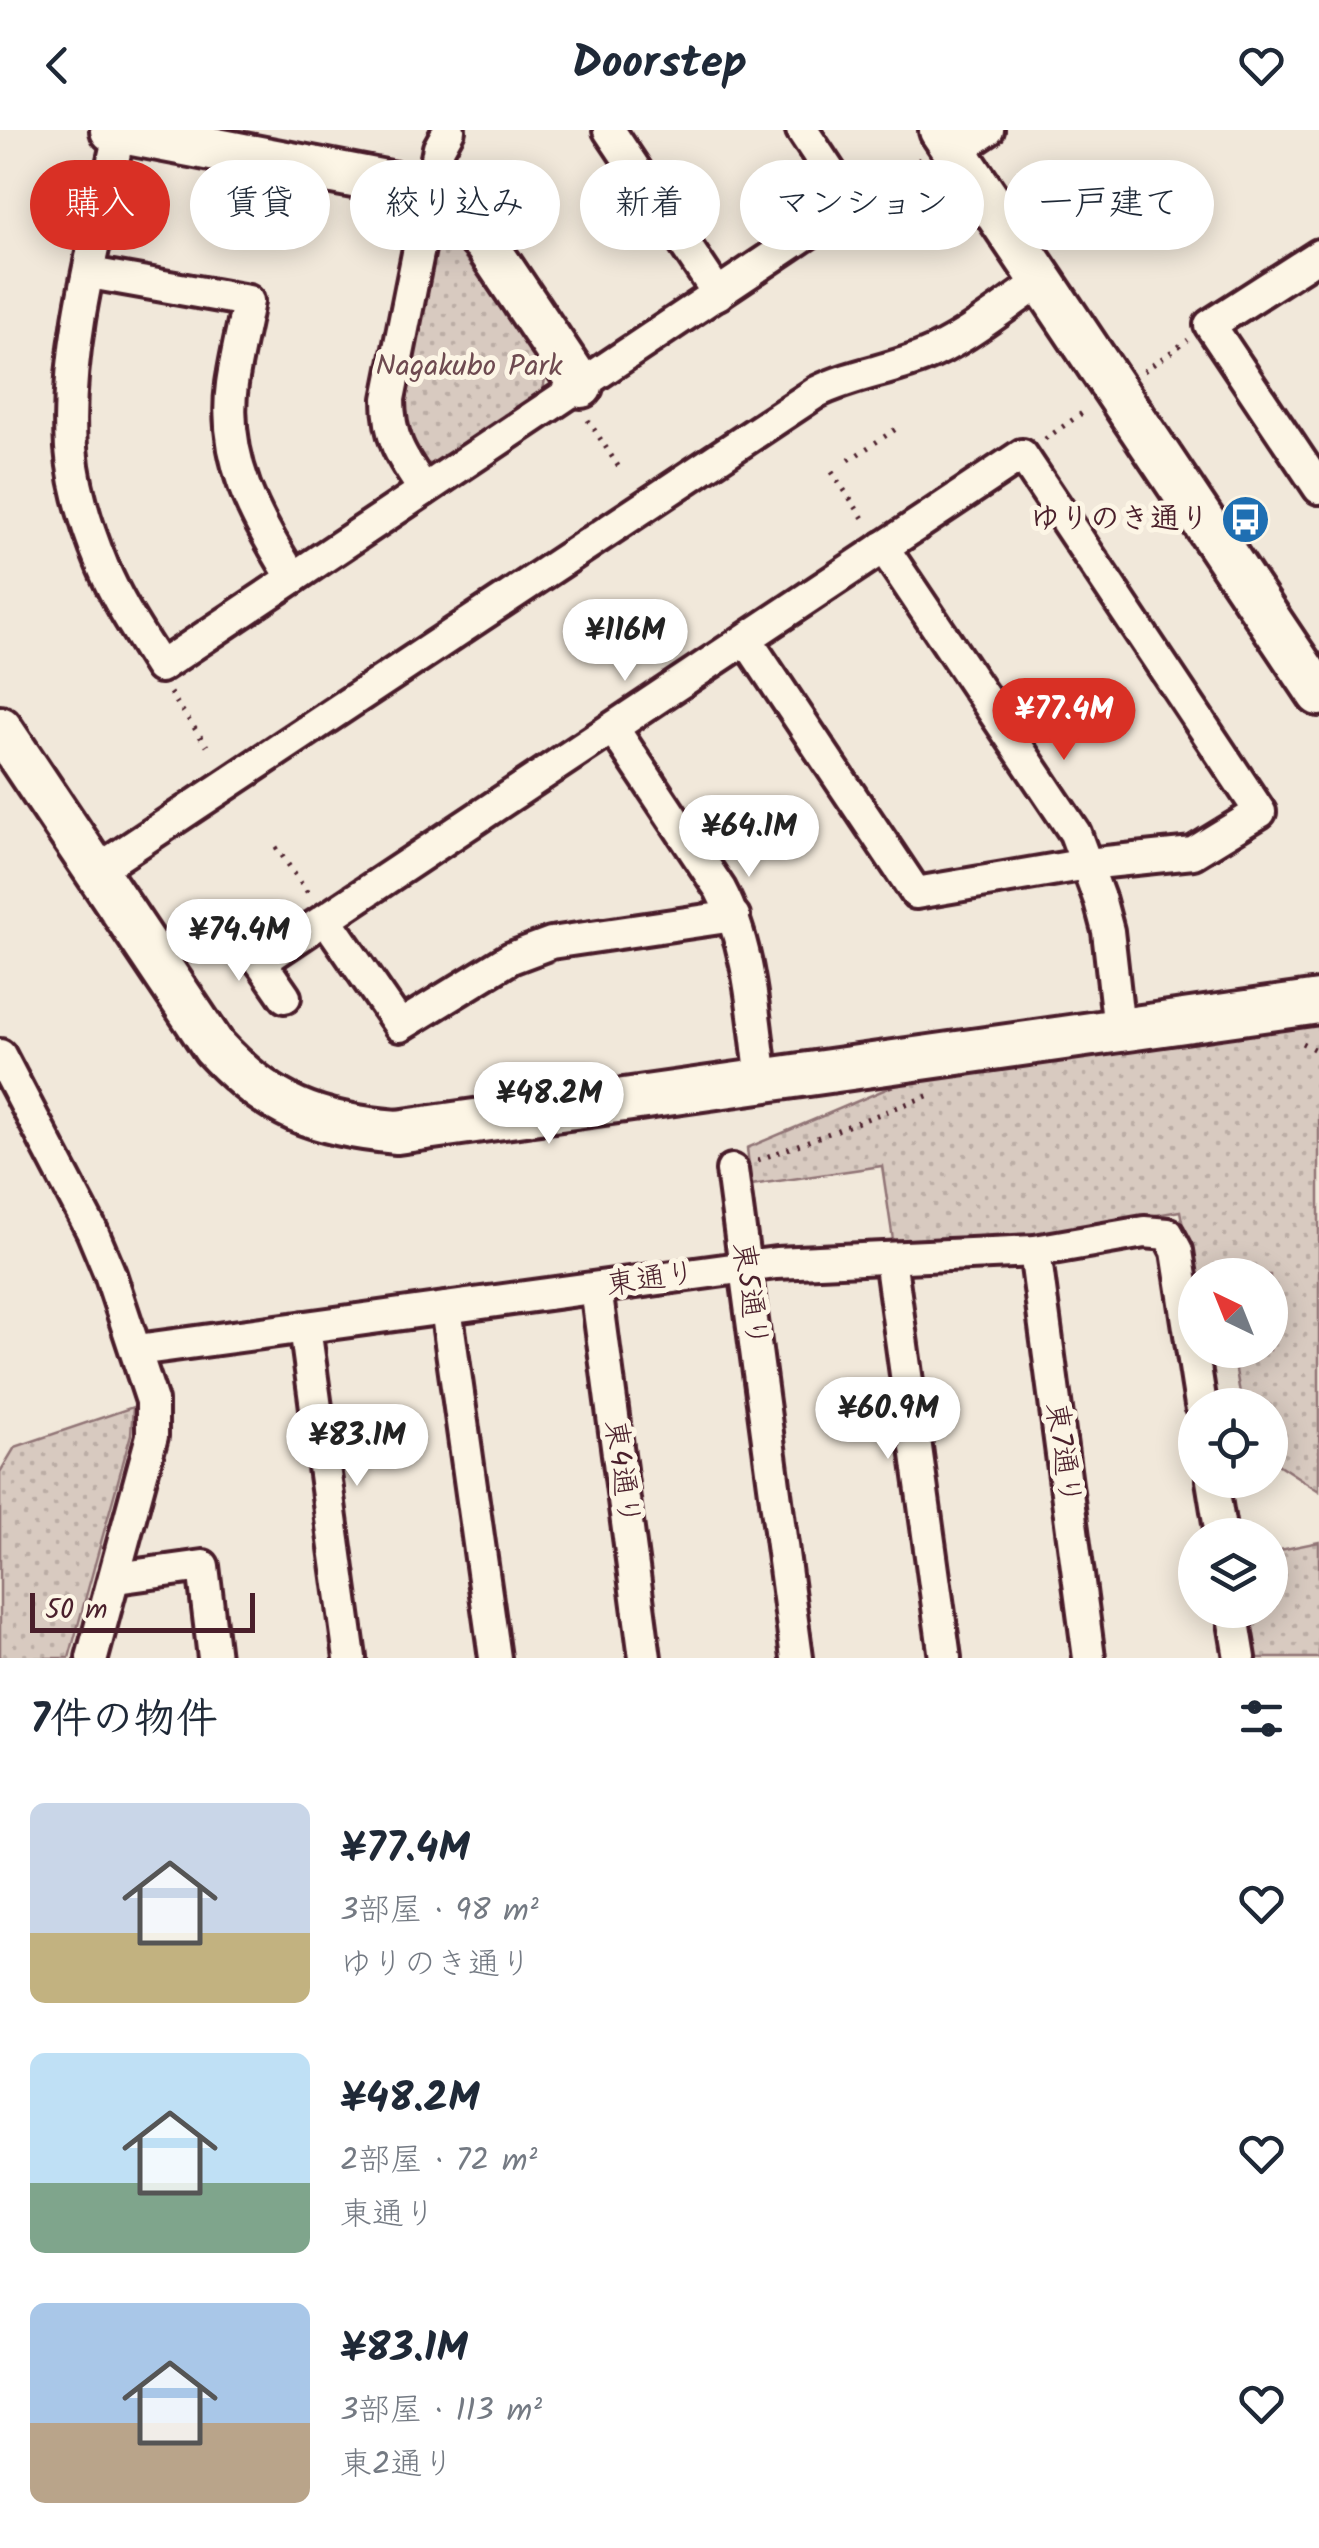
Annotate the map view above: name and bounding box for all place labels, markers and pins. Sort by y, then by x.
bus stop icon: ゆりのき通り [1219,494,1271,546]
place label: ゆりのき通り [1030,496,1210,544]
pin: ¥116M [555,599,695,684]
pin: ¥77.4M [983,678,1145,763]
pin: ¥64.1M [668,795,830,880]
pin: ¥74.4M [158,899,320,984]
pin: ¥48.2M [468,1062,630,1147]
pin: ¥60.9M [807,1377,969,1462]
pin: ¥83.1M [276,1404,438,1489]

